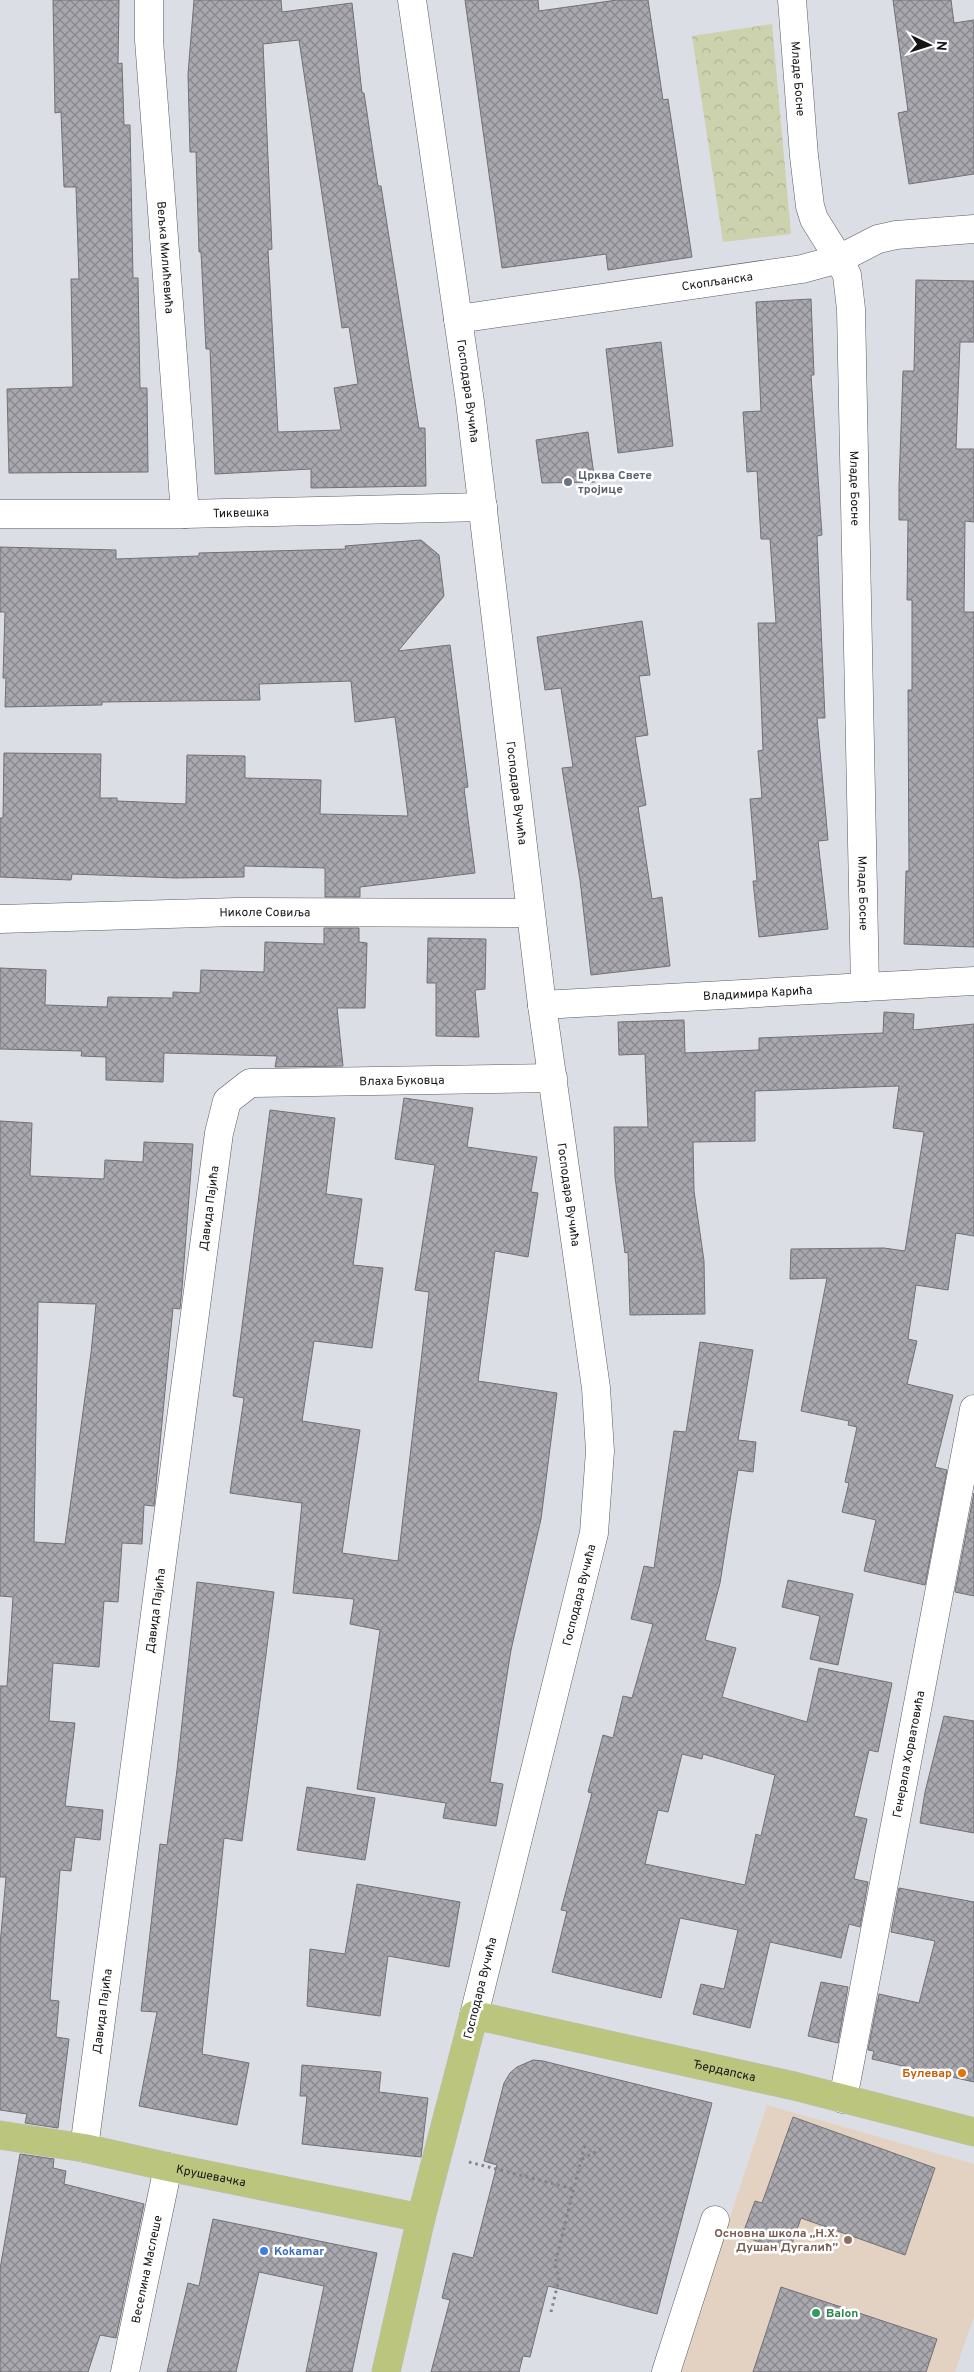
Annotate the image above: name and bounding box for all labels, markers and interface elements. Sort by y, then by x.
north arrow [904,20,954,70]
text: N [932,40,949,51]
street label: Младе Босне [786,41,808,117]
street label: Вељка Милићевића [152,201,177,314]
street label: Скопљанска [681,269,754,295]
street label: Господара Вучића [452,338,482,444]
street label: Младе Босне [845,451,862,526]
place label: Црква Свете тројице [578,468,652,498]
marker: Црква Свете тројице [562,476,574,488]
street label: Тиквешка [213,505,269,522]
street label: Господара Вучића [502,740,530,846]
street label: Младе Босне [853,855,871,931]
street label: Николе Совиља [219,905,310,921]
street label: Владимира Карића [703,983,813,1005]
street label: Влаха Буковца [359,1073,445,1090]
street label: Господара Вучића [553,1142,583,1248]
street label: Давида Пајића [196,1165,224,1252]
street label: Господара Вучића [560,1543,600,1648]
street label: Давида Пајића [143,1567,170,1654]
street label: Генерала Хорватовића [890,1690,929,1819]
street label: Господара Вучића [461,1936,501,2041]
street label: Давида Пајића [90,1968,117,2055]
street label: Ђердапска [691,2057,757,2086]
place label: Булевар [902,2066,952,2082]
marker: Булевар [956,2067,968,2079]
street label: Крушевачка [175,2162,247,2191]
street label: Веселина Маслеше [128,2214,167,2325]
place label: Основна школа „Н.Х. Душан Дугалић” [714,2226,838,2256]
marker: Основна школа „Н.Х. Душан Дугалић” [842,2234,854,2246]
place label: Kokamar [274,2244,324,2260]
marker: Kokamar [258,2245,270,2257]
place label: Balon [826,2306,858,2322]
marker: Balon [810,2307,822,2319]

